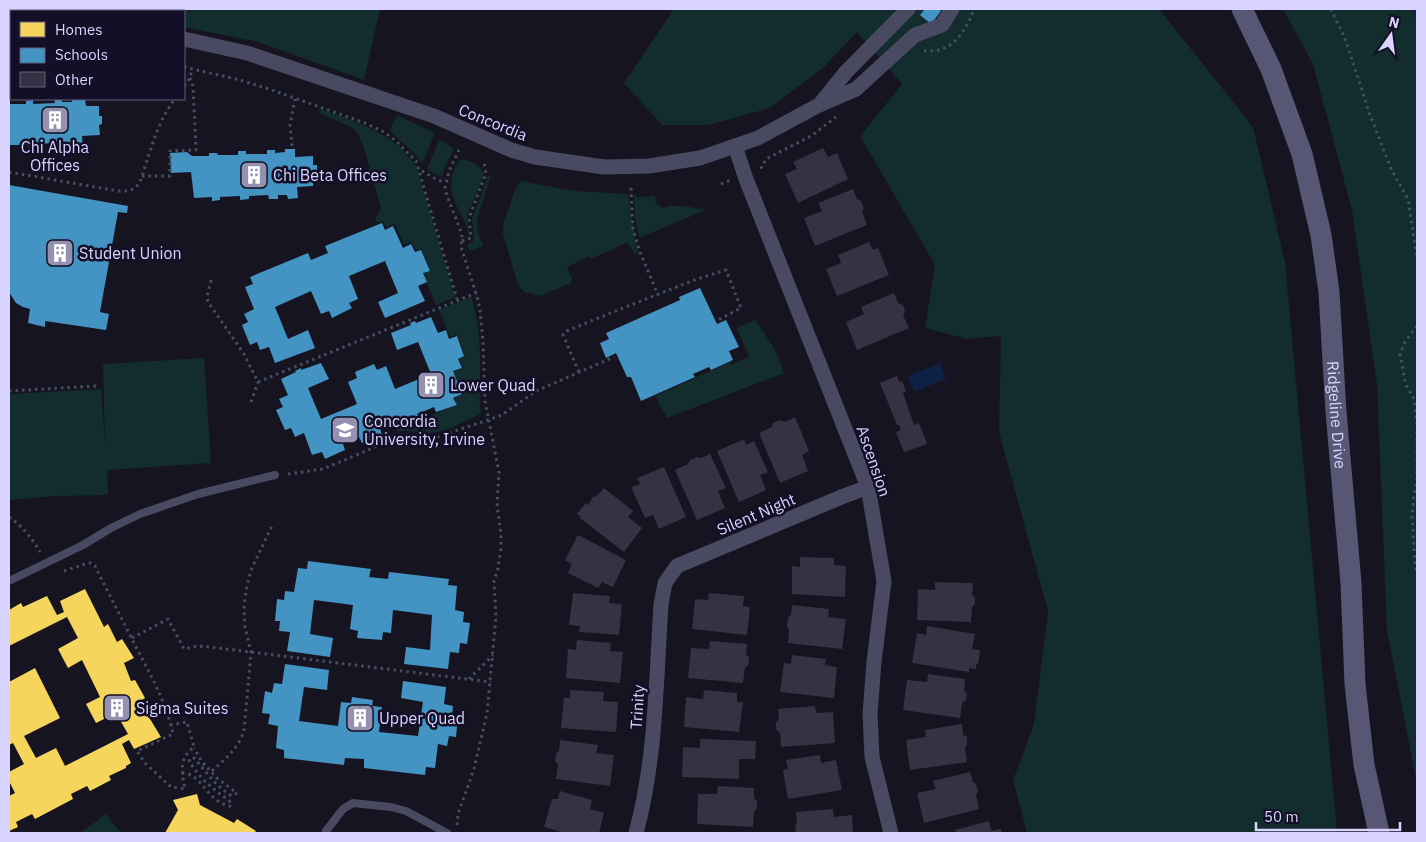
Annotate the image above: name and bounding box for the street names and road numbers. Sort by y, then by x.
street label: Concordia [456,99,531,145]
street label: Ridgeline Drive [1323,360,1351,470]
street label: Ascension [853,423,895,499]
street label: Silent Night [714,489,798,539]
street label: Trinity [625,684,649,730]

